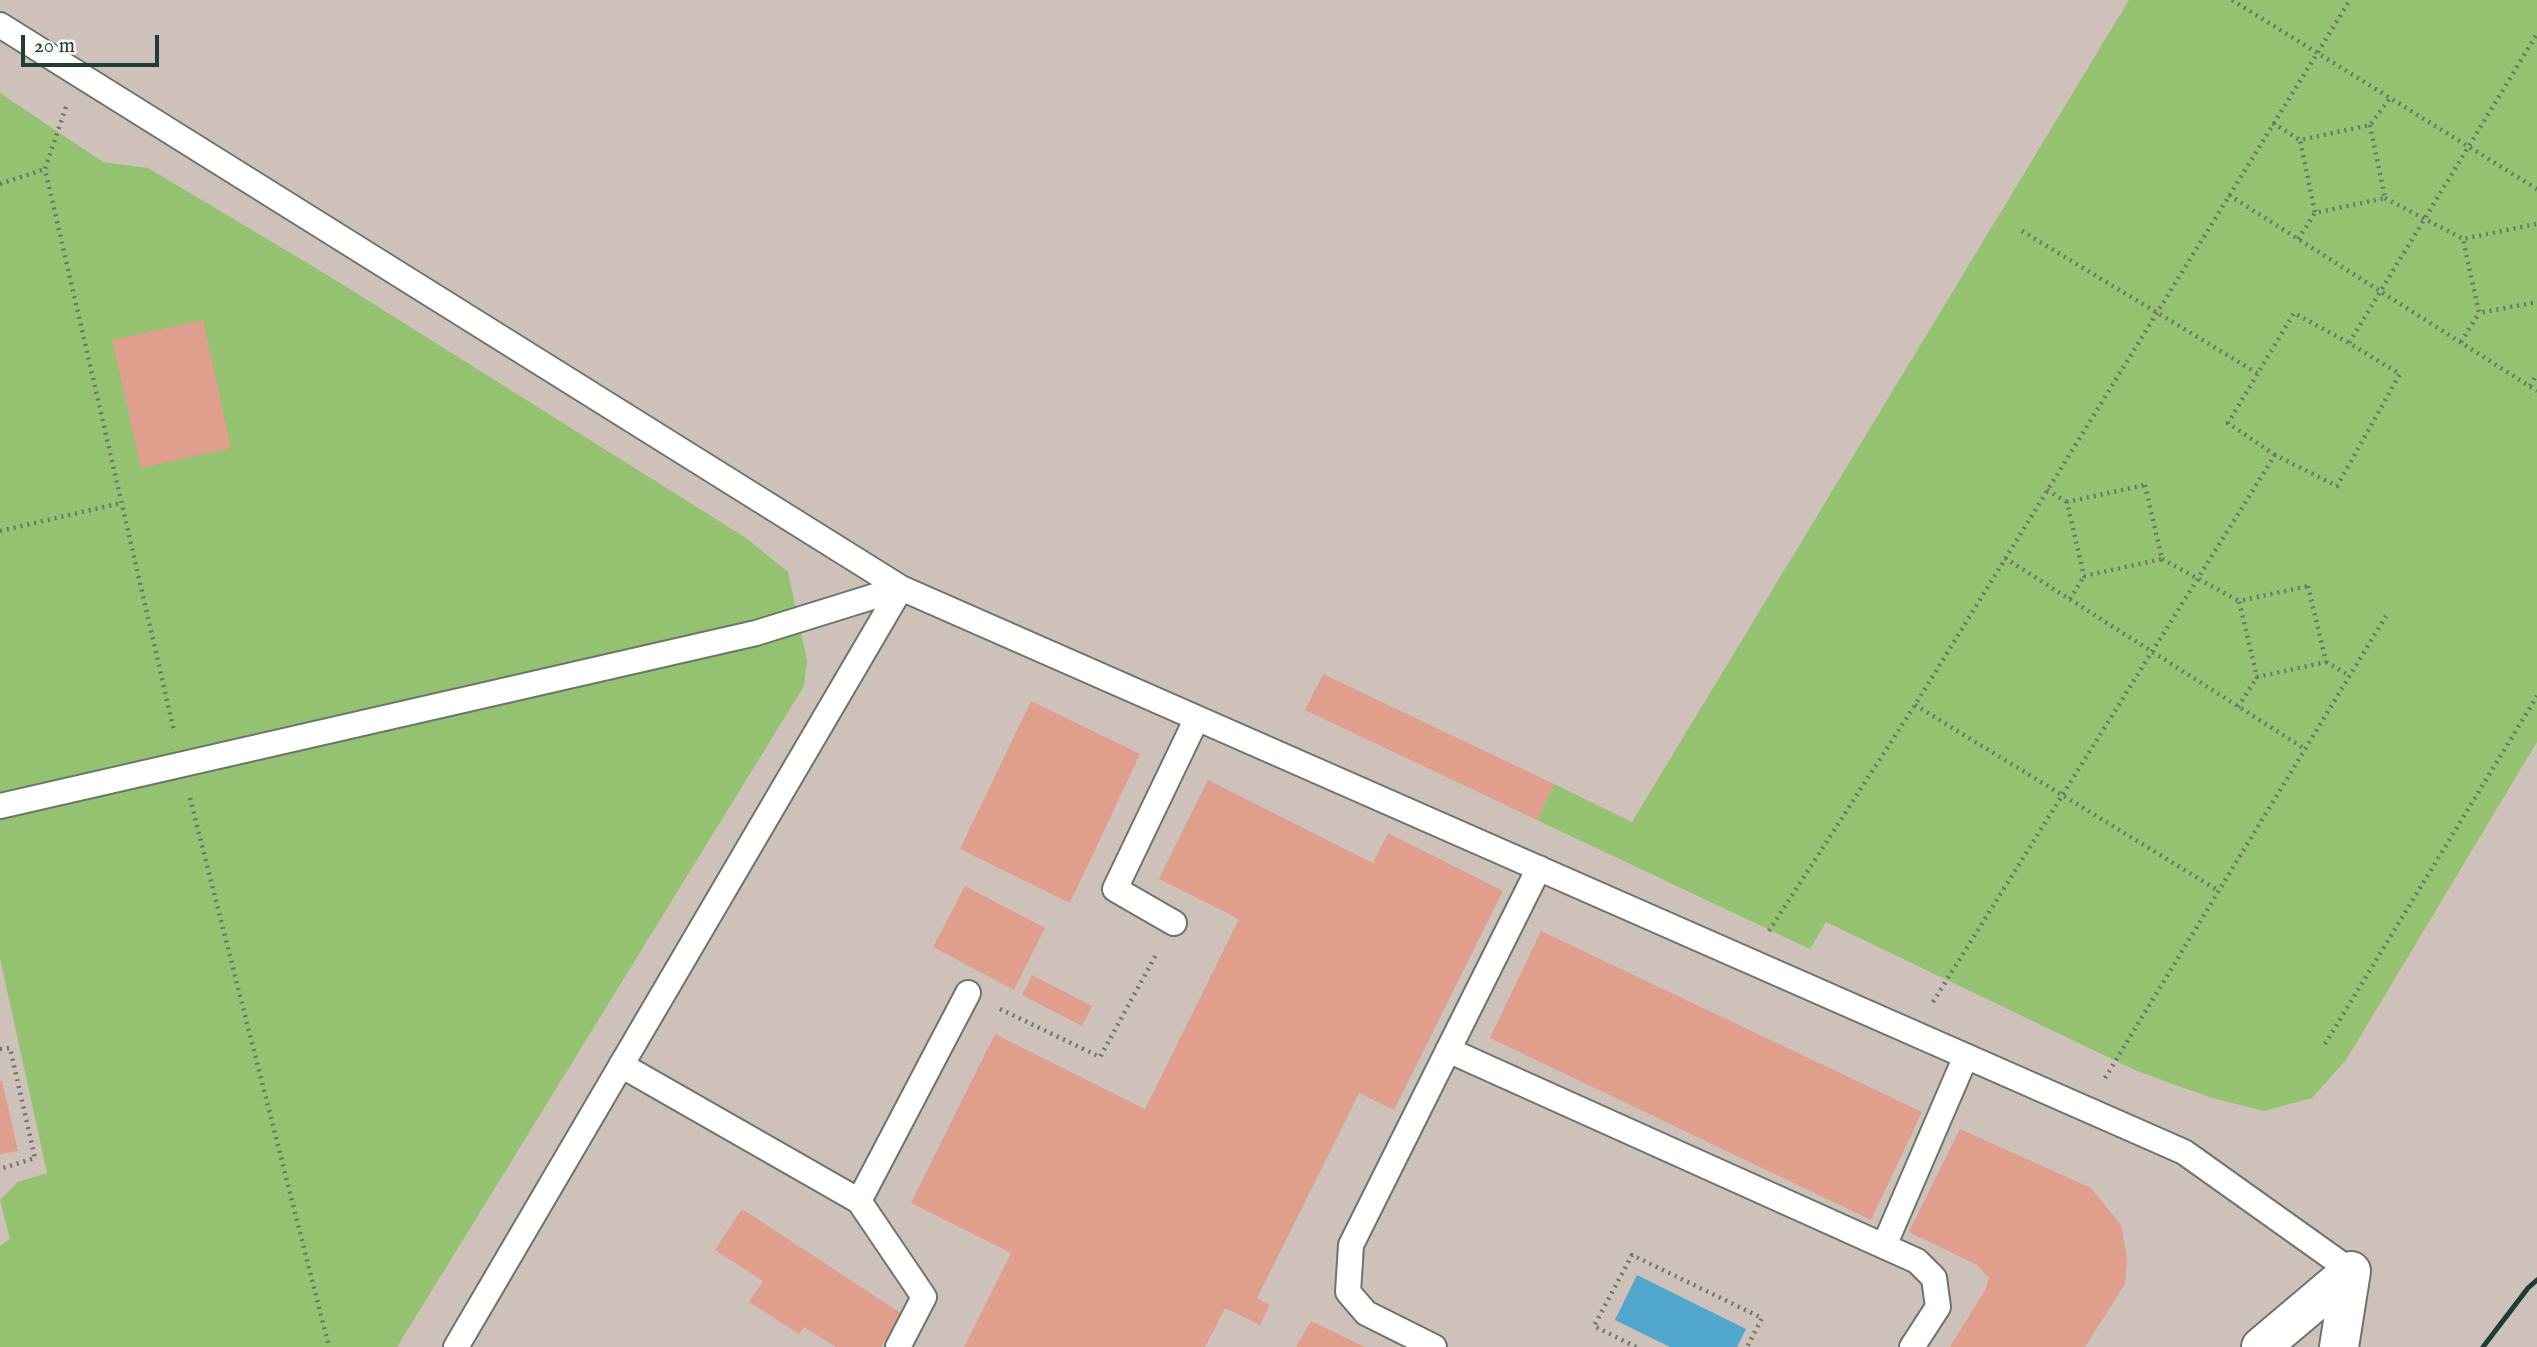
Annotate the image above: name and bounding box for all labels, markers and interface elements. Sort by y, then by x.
scale bar [24,21,163,65]
text: 20 m [34,33,75,60]

